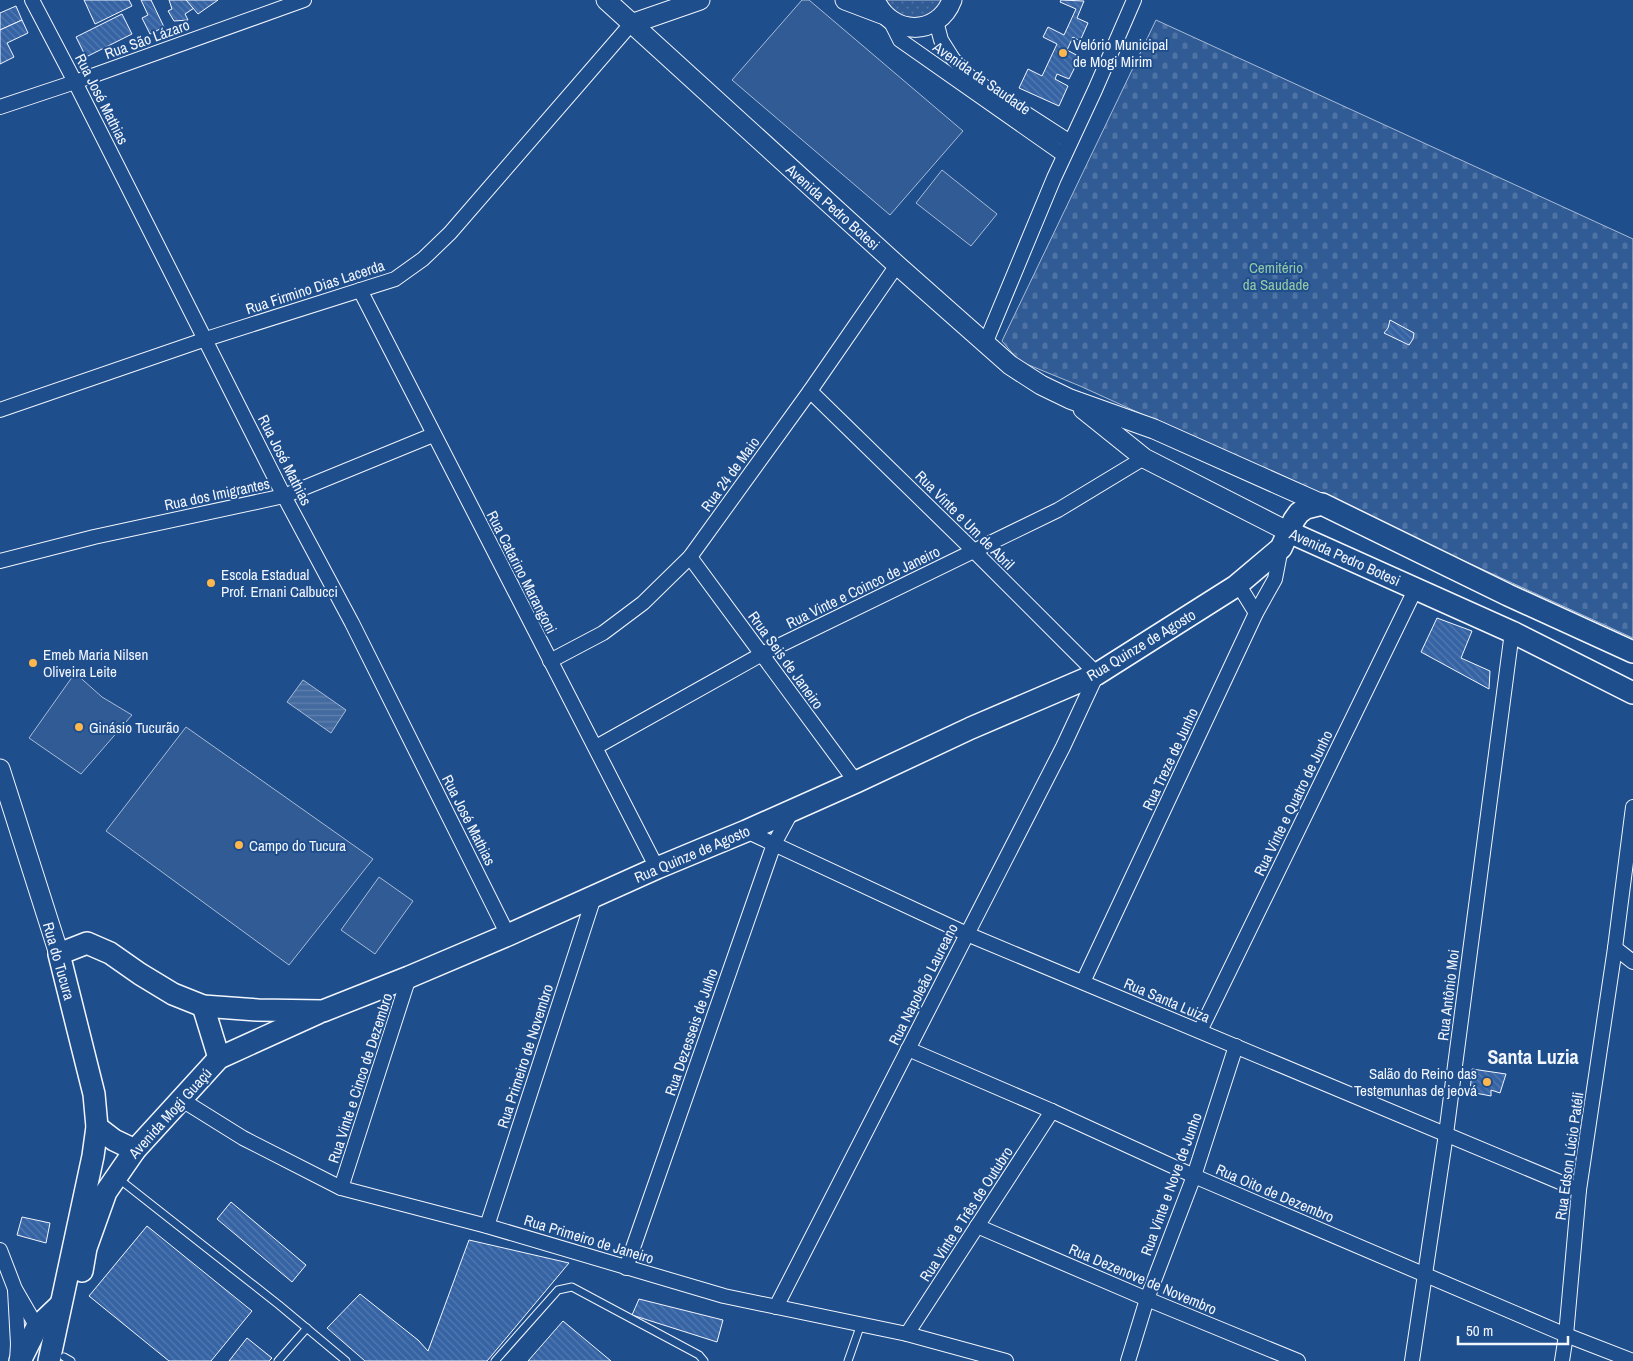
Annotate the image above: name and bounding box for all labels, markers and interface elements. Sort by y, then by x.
street label: Rua São Lázaro [102,14,193,64]
place label: Velório Municipal de Mogi Mirim [1073,34,1168,72]
street label: Avenida da Saudade [928,36,1035,120]
marker: Velório Municipal de Mogi Mirim [1057,47,1069,59]
street label: Rua José Mathias [70,50,134,148]
street label: Avenida Pedro Botesi [781,159,884,255]
street label: Rua Firmino Dias Lacerda [243,255,387,319]
park label: Cemitério da Saudade [1243,257,1309,295]
street label: Rua José Mathias [253,411,317,509]
street label: Rua 24 de Maio [696,432,764,516]
street label: Rua Vinte e Um de Abril [911,466,1019,574]
street label: Rua dos Imigrantes [162,473,272,515]
street label: Rua Catarino Marangoni [482,507,562,637]
street label: Avenida Pedro Botesi [1285,523,1404,591]
street label: Rua Vinte e Coinco de Janeiro [783,541,944,633]
place label: Escola Estadual Prof. Ernani Calbucci [221,564,338,602]
marker: Escola Estadual Prof. Ernani Calbucci [205,577,217,589]
street label: Rua Quinze de Agosto [1083,604,1200,686]
street label: Rrua Seis de Janeiro [743,607,829,713]
place label: Emeb Maria Nilsen Oliveira Leite [43,644,148,682]
marker: Emeb Maria Nilsen Oliveira Leite [27,657,39,669]
street label: Rua Treze de Junho [1137,704,1203,814]
place label: Ginásio Tucurão [89,717,180,738]
marker: Ginásio Tucurão [73,721,85,733]
street label: Rua Vinte e Quatro de Junho [1249,726,1338,879]
street label: Rua José Mathias [437,771,501,869]
street label: Rua Quinze de Agosto [631,820,753,888]
place label: Campo do Tucura [249,835,346,856]
marker: Campo do Tucura [233,839,245,851]
street label: Rua Napoleão Laureano [883,919,963,1048]
street label: Rua do Tucura [38,920,80,1003]
street label: Rua Antônio Moi [1432,948,1464,1042]
street label: Rua Dezesseis de Julho [659,965,723,1098]
street label: Rua Santa Luiza [1121,972,1213,1028]
street label: Rua Primeiro de Novembro [492,981,558,1131]
street label: Rua Vinte e Cinco de Dezembro [323,990,397,1166]
district label: Santa Luzia [1487,1043,1579,1070]
street label: Avenida Mogi Guaçú [123,1063,216,1164]
place label: Salão do Reino das Testemunhas de jeová [1354,1063,1477,1101]
marker: Salão do Reino das Testemunhas de jeová [1481,1076,1493,1088]
street label: Rua Edson Lúcio Patéli [1550,1091,1588,1221]
street label: Rua Vinte e Nove de Junho [1135,1109,1207,1259]
street label: Rua Vinte e Três de Outubro [914,1142,1018,1286]
street label: Rua Oito de Dezembro [1213,1159,1337,1227]
street label: Rua Primeiro de Janeiro [522,1209,657,1269]
street label: Rua Dezenove de Novembro [1066,1238,1220,1320]
scale bar [1458,1314,1568,1346]
text: 50 m [1466,1320,1493,1341]

